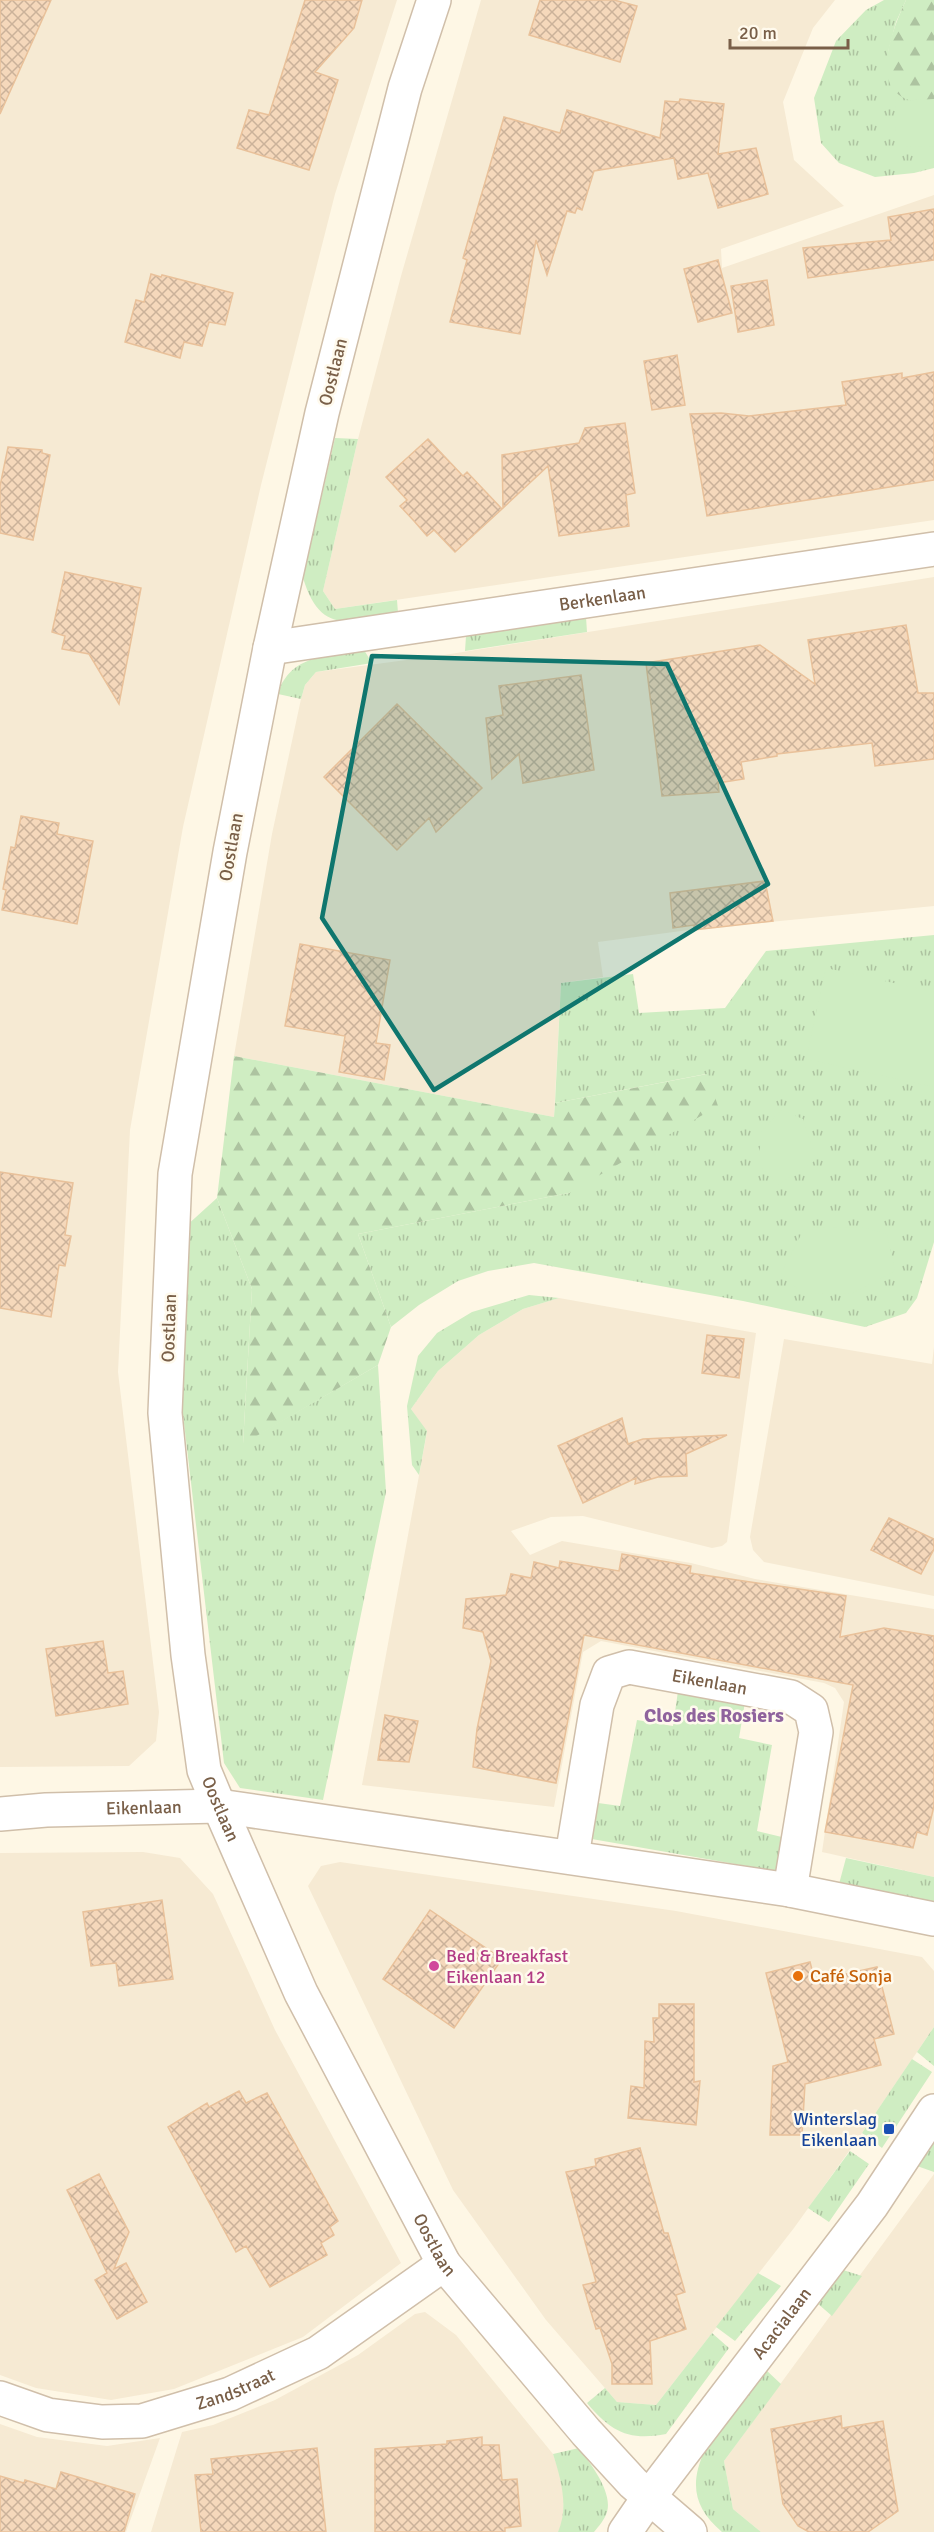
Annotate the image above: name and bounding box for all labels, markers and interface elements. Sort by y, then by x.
scale bar [730,12,848,50]
text: 20 m [739,22,777,44]
street label: Oostlaan [314,336,352,408]
street label: Berkenlaan [557,581,647,616]
street label: Oostlaan [214,811,248,883]
street label: Oostlaan [157,1293,181,1363]
street label: Eikenlaan [670,1664,749,1700]
district label: Clos des Rosiers [644,1703,784,1728]
street label: Oostlaan [197,1773,244,1845]
street label: Eikenlaan [106,1796,182,1820]
place label: Bed & Breakfast Eikenlaan 12 [446,1945,568,1988]
marker: Bed & Breakfast Eikenlaan 12 [427,1959,441,1973]
place label: Café Sonja [810,1965,892,1987]
marker: Café Sonja [791,1969,805,1983]
place label: Winterslag Eikenlaan [793,2108,877,2151]
marker: Winterslag Eikenlaan [882,2122,896,2136]
street label: Oostlaan [408,2210,461,2281]
street label: Acacialaan [747,2283,816,2364]
street label: Zandstraat [193,2364,278,2415]

